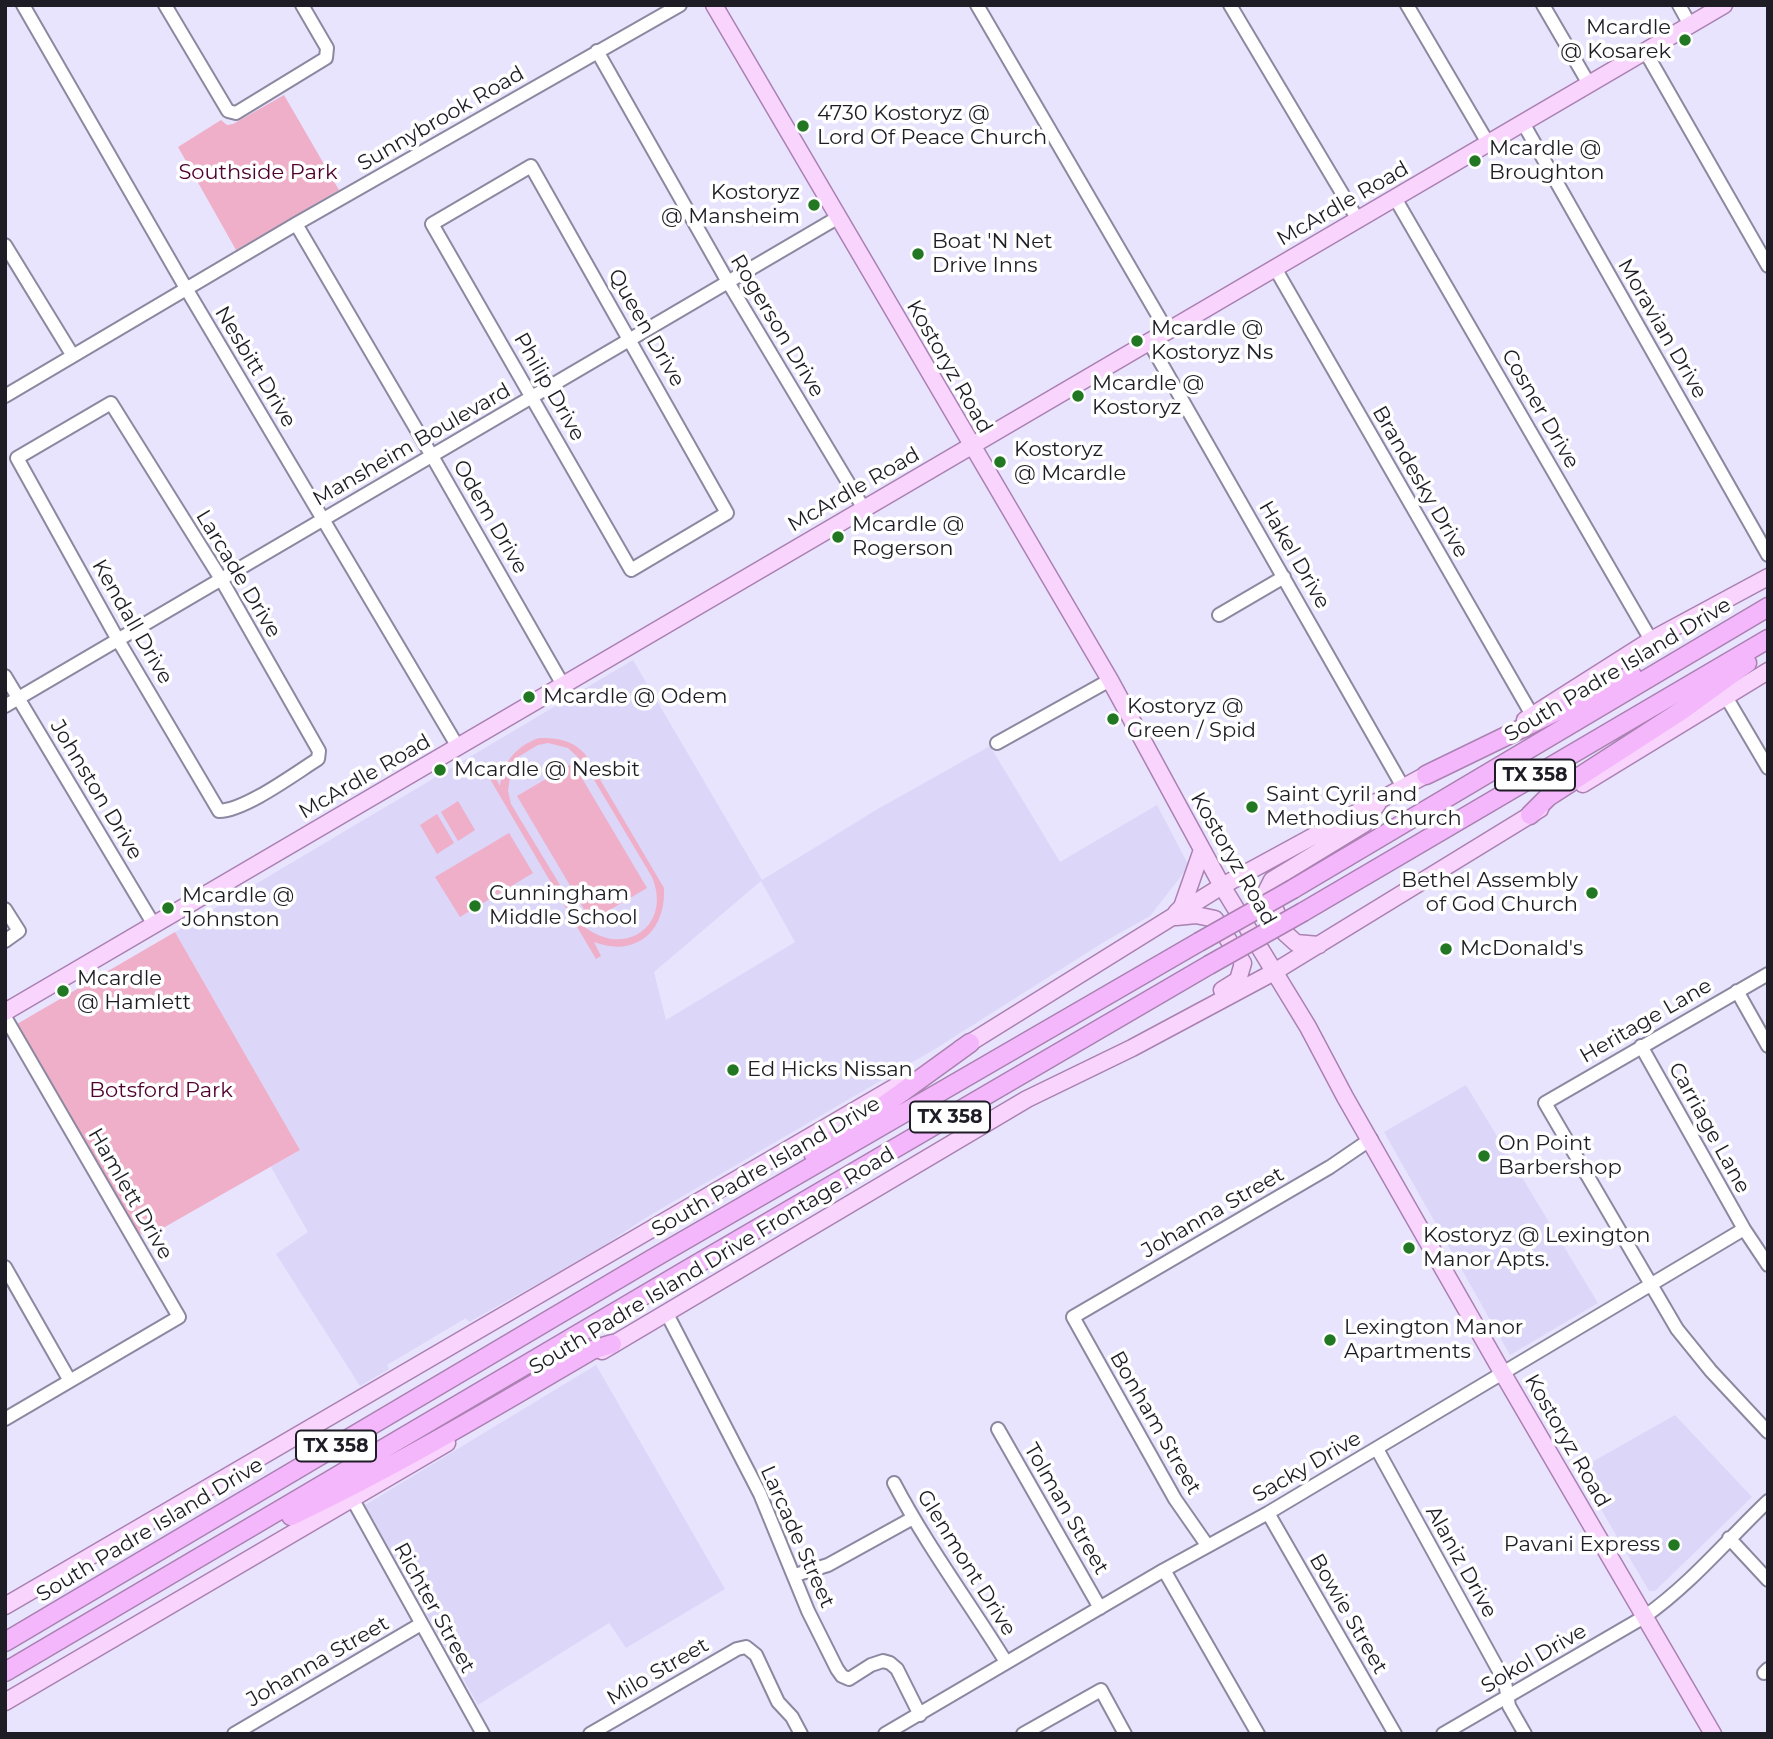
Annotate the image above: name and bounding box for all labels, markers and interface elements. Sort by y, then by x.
place label: Mcardle @ Kosarek [1560,15,1671,65]
marker: Mcardle @ Kosarek [1677,32,1693,48]
street label: Sunnybrook Road [353,61,529,177]
place label: 4730 Kostoryz @ Lord Of Peace Church [817,101,1047,151]
marker: 4730 Kostoryz @ Lord Of Peace Church [795,118,811,134]
place label: Mcardle @ Broughton [1489,136,1604,186]
marker: Mcardle @ Broughton [1467,153,1483,169]
street label: McArdle Road [1273,156,1413,252]
park label: Southside Park [178,160,338,186]
place label: Kostoryz @ Mansheim [661,180,800,230]
marker: Kostoryz @ Mansheim [806,197,822,213]
place label: Boat 'N Net Drive Inns [932,229,1052,279]
marker: Boat 'N Net Drive Inns [910,246,926,262]
street label: Rogerson Drive [725,250,829,402]
street label: Moravian Drive [1612,255,1712,403]
street label: Queen Drive [602,265,690,391]
street label: Kostoryz Road [901,296,997,438]
street label: Nesbitt Drive [209,302,301,432]
place label: Mcardle @ Kostoryz Ns [1151,316,1273,366]
street label: Philip Drive [508,328,590,446]
marker: Mcardle @ Kostoryz Ns [1129,333,1145,349]
street label: Cosner Drive [1496,345,1584,473]
place label: Mcardle @ Kostoryz [1092,371,1204,421]
street label: Mansheim Boulevard [309,378,515,512]
marker: Mcardle @ Kostoryz [1070,388,1086,404]
street label: Brandesky Drive [1366,402,1474,562]
place label: Kostoryz @ Mcardle [1014,437,1126,487]
street label: McArdle Road [784,442,924,538]
marker: Kostoryz @ Mcardle [992,454,1008,470]
street label: Odem Drive [447,456,533,578]
street label: Hakel Drive [1253,497,1335,613]
street label: Larcade Drive [190,506,286,642]
place label: Mcardle @ Rogerson [852,512,964,562]
marker: Mcardle @ Rogerson [830,529,846,545]
street label: Kendall Drive [86,555,178,689]
street label: South Padre Island Drive [1500,592,1736,748]
place label: Mcardle @ Odem [543,684,728,710]
marker: Mcardle @ Odem [521,689,537,705]
place label: Kostoryz @ Green / Spid [1127,694,1256,744]
marker: Kostoryz @ Green / Spid [1105,711,1121,727]
street label: Johnston Drive [44,716,148,864]
street label: McArdle Road [295,729,435,825]
place label: Mcardle @ Nesbit [454,757,640,783]
road number: TX 358 [1495,760,1575,790]
marker: Mcardle @ Nesbit [432,762,448,778]
place label: Saint Cyril and Methodius Church [1266,782,1462,832]
street label: Kostoryz Road [1185,788,1281,930]
marker: Saint Cyril and Methodius Church [1244,799,1260,815]
place label: Bethel Assembly of God Church [1401,868,1578,918]
place label: Cunningham Middle School [489,881,638,931]
place label: Mcardle @ Johnston [182,883,294,933]
marker: Bethel Assembly of God Church [1584,885,1600,901]
marker: Cunningham Middle School [467,898,483,914]
marker: Mcardle @ Johnston [160,900,176,916]
place label: McDonald's [1460,936,1583,962]
marker: McDonald's [1438,941,1454,957]
place label: Mcardle @ Hamlett [77,966,191,1016]
street label: Heritage Lane [1576,973,1716,1069]
marker: Mcardle @ Hamlett [55,983,71,999]
place label: Ed Hicks Nissan [747,1057,913,1083]
street label: Carriage Lane [1663,1058,1755,1198]
marker: Ed Hicks Nissan [725,1062,741,1078]
park label: Botsford Park [89,1078,233,1104]
street label: South Padre Island Drive [647,1091,885,1243]
road number: TX 358 [910,1102,990,1133]
street label: Hamlett Drive [82,1124,178,1264]
place label: On Point Barbershop [1498,1131,1622,1181]
street label: South Padre Island Drive Frontage Road [525,1142,899,1380]
marker: On Point Barbershop [1476,1148,1492,1164]
street label: Johanna Street [1137,1162,1289,1264]
place label: Kostoryz @ Lexington Manor Apts. [1423,1223,1651,1273]
marker: Kostoryz @ Lexington Manor Apts. [1401,1240,1417,1256]
place label: Lexington Manor Apartments [1344,1315,1523,1365]
marker: Lexington Manor Apartments [1322,1332,1338,1348]
street label: Bonham Street [1104,1347,1206,1499]
street label: Kostoryz Road [1519,1370,1615,1512]
street label: Sacky Drive [1248,1426,1366,1508]
road number: TX 358 [296,1430,376,1462]
street label: Tolman Street [1018,1439,1114,1579]
street label: South Padre Island Drive [32,1452,268,1608]
street label: Larcade Street [754,1462,840,1612]
street label: Glenmont Drive [911,1485,1021,1641]
street label: Alaniz Drive [1420,1502,1502,1622]
place label: Pavani Express [1504,1532,1660,1558]
marker: Pavani Express [1666,1537,1682,1553]
street label: Richter Street [388,1539,480,1677]
street label: Bowie Street [1303,1549,1393,1679]
street label: Johanna Street [242,1611,394,1713]
street label: Sokol Drive [1477,1619,1591,1699]
street label: Milo Street [603,1633,713,1711]

